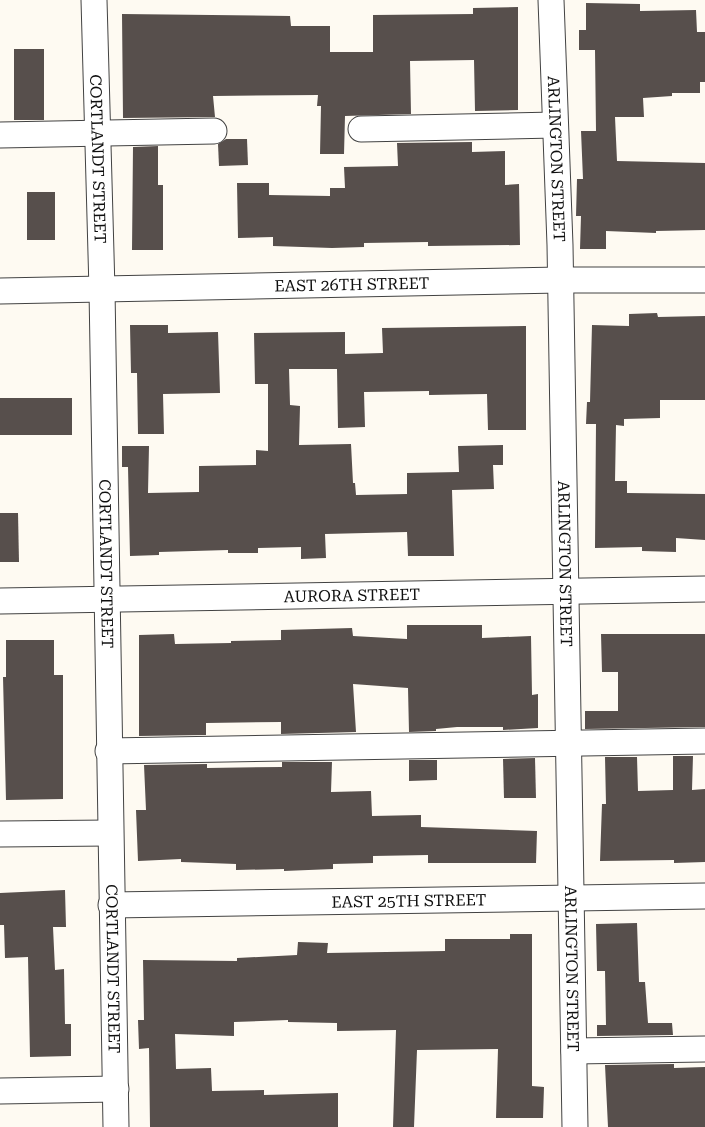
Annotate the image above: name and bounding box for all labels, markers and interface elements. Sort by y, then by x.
street label: CORTLANDT STREET [86,74,110,244]
street label: ARLINGTON STREET [544,76,569,243]
street label: EAST 26TH STREET [274,274,430,296]
street label: CORTLANDT STREET [95,479,117,649]
street label: ARLINGTON STREET [554,481,576,647]
street label: AURORA STREET [284,585,421,606]
street label: CORTLANDT STREET [102,884,124,1054]
street label: ARLINGTON STREET [561,886,583,1052]
street label: EAST 25TH STREET [331,890,487,912]

